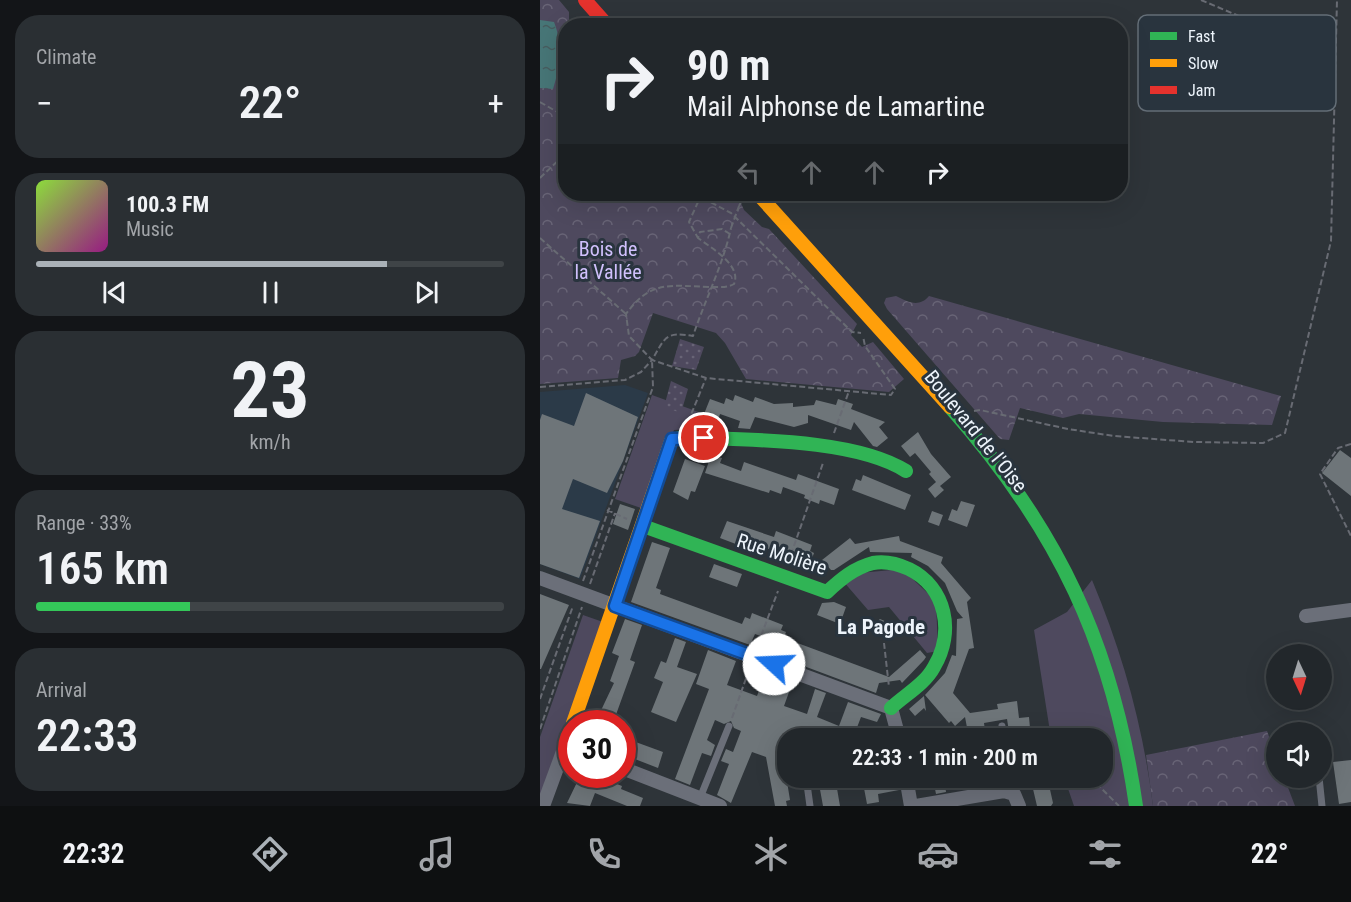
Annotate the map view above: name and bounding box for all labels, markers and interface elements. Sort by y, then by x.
legend [1138,15,1336,111]
text: Fast [1188,27,1215,46]
text: 90 m [687,41,770,90]
icon: right [588,42,666,120]
text: Climate [36,45,96,69]
text: Slow [1188,54,1218,73]
text: 22° [239,76,301,129]
text: Jam [1188,81,1215,100]
text: − [36,84,53,123]
text: + [488,84,504,123]
text: Mail Alphonse de Lamartine [687,91,985,123]
icon: left [732,156,765,189]
icon: ahead [795,156,828,189]
icon: ahead [858,156,891,189]
icon: right [921,156,954,189]
text: 100.3 FM [126,192,209,217]
text: Music [126,217,174,241]
park label: Bois de la Vallée [574,237,642,284]
icon: previous [98,276,131,309]
icon: pause [254,276,287,309]
icon: next [410,276,443,309]
text: 23 [231,345,309,436]
street label: Boulevard de l'Oise [919,365,1033,497]
pin [678,412,729,463]
icon: arrive [687,421,720,454]
text: km/h [249,430,291,454]
text: Range · 33% [36,511,132,535]
street label: Rue Molière [734,528,830,580]
text: 165 km [36,542,169,595]
district label: La Pagode [837,615,925,639]
position arrow [742,632,806,696]
north arrow [1266,644,1332,710]
map controls [1266,644,1332,788]
text: Arrival [36,678,87,702]
text: 22:33 [36,709,138,762]
speed limit sign: 30 [558,710,636,788]
button: sound [1266,722,1332,788]
text: 22:33 · 1 min · 200 m [852,745,1038,770]
icon: directions [249,833,291,875]
icon: music [416,833,458,875]
icon: phone [583,833,625,875]
icon: climate [750,833,792,875]
icon: car [917,833,959,875]
icon: filters [1084,833,1126,875]
text: 22:32 [62,838,124,870]
text: 22° [1251,838,1288,870]

